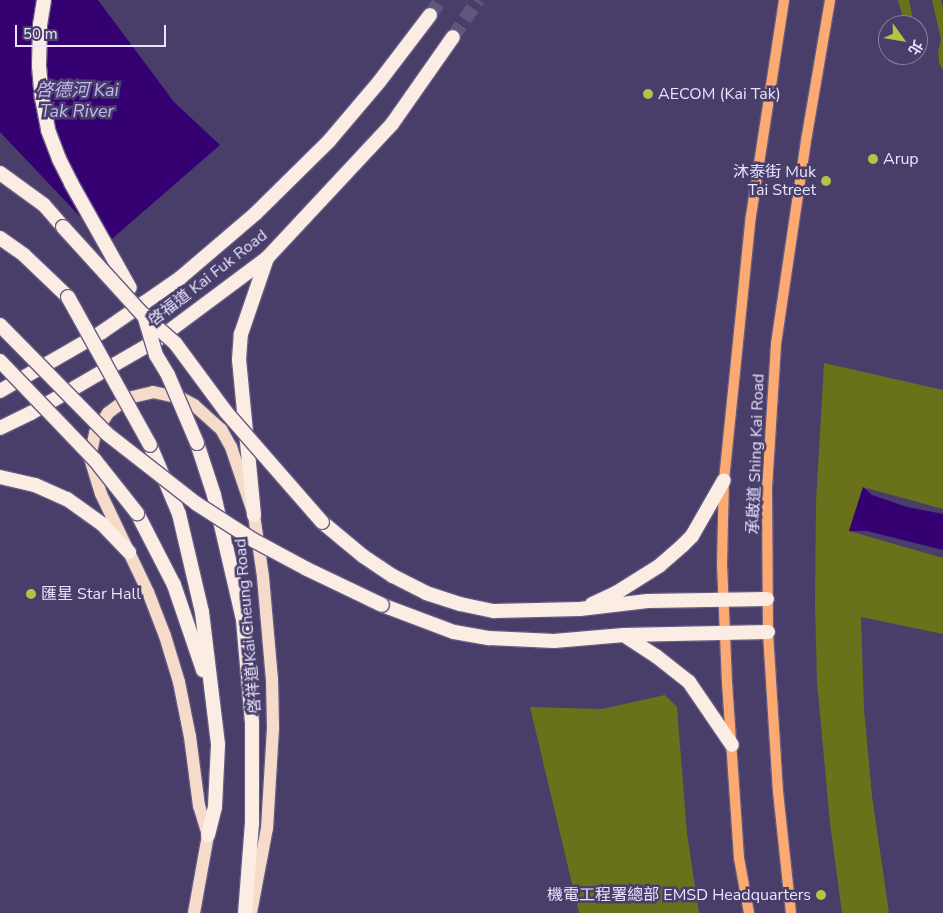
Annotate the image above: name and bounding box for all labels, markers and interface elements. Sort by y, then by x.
scale bar [18,15,169,47]
north arrow [878,15,928,65]
text: 50 m [23,24,58,44]
text: 北 [904,37,927,59]
water label: 啓德河 Kai Tak River [35,80,119,122]
place label: AECOM (Kai Tak) [658,84,781,104]
marker: AECOM (Kai Tak) [642,88,654,100]
place label: Arup [883,149,919,169]
marker: Arup [867,153,879,165]
place label: 沐泰街 Muk Tai Street [733,162,816,200]
marker: 沐泰街 Muk Tai Street [820,175,832,187]
street label: 啓福道 Kai Fuk Road [145,226,271,330]
street label: 承啟道 Shing Kai Road [744,373,768,535]
street label: 啓祥道 Kai Cheung Road [231,538,265,714]
place label: 匯星 Star Hall [41,584,141,604]
marker: 匯星 Star Hall [25,588,37,600]
place label: 機電工程署總部 EMSD Headquarters [547,885,811,905]
marker: 機電工程署總部 EMSD Headquarters [815,889,827,901]

